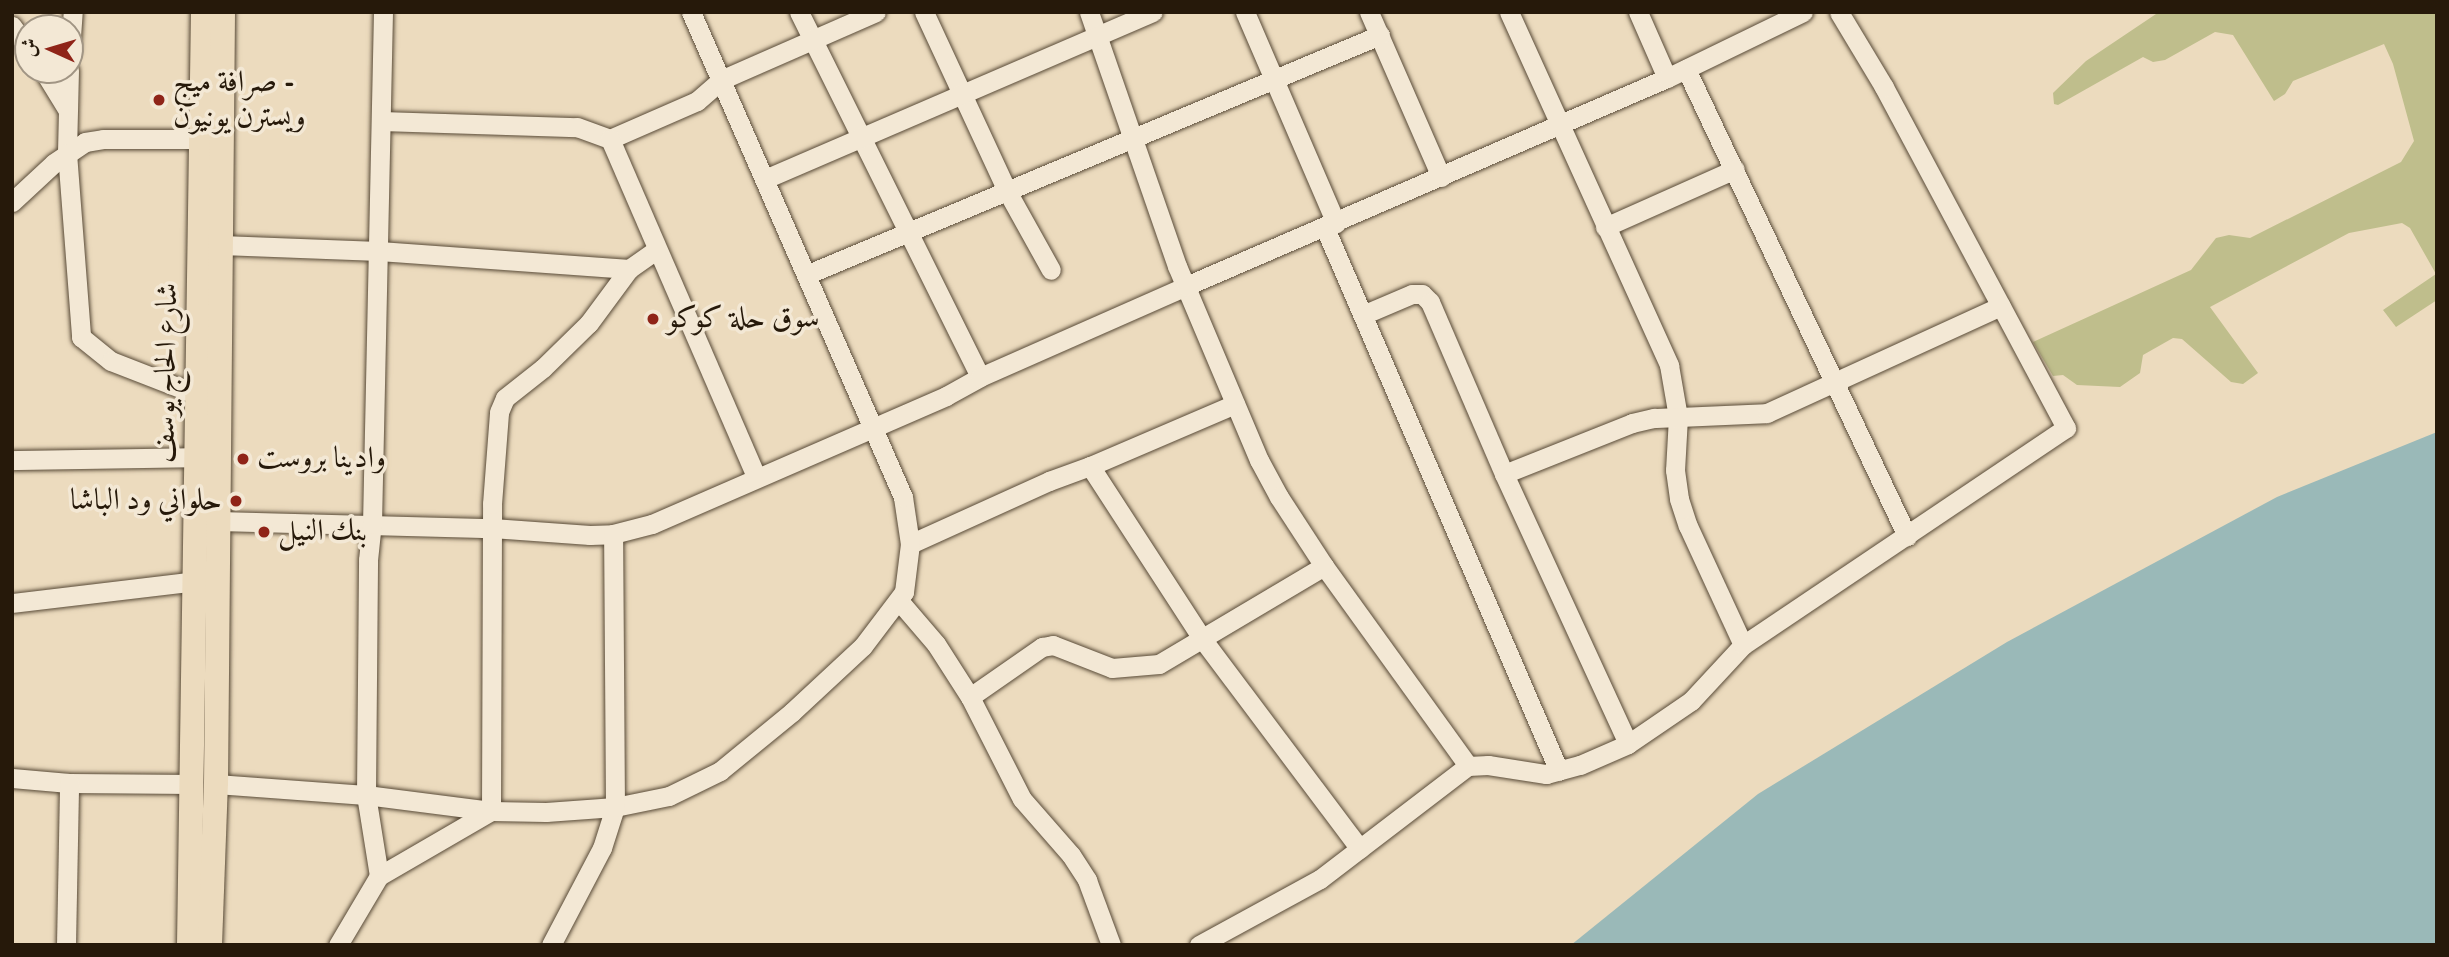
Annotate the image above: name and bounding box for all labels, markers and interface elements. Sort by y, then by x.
north arrow [14,14,84,84]
text: ش [17,37,42,58]
place label: صرافة ميج - ويسترن يونيون [173,65,306,136]
marker: صرافة ميج - ويسترن يونيون [151,92,167,108]
street label: شارع الحاج يوسف [147,283,187,463]
place label: سوق حلة كوكو [667,301,820,337]
marker: سوق حلة كوكو [645,311,661,327]
place label: وادينا بروست [257,441,386,477]
marker: وادينا بروست [235,451,251,467]
place label: حلواني ود الباشا [70,483,222,519]
marker: حلواني ود الباشا [228,493,244,509]
place label: بنك النيل [278,514,367,550]
marker: بنك النيل [256,524,272,540]

